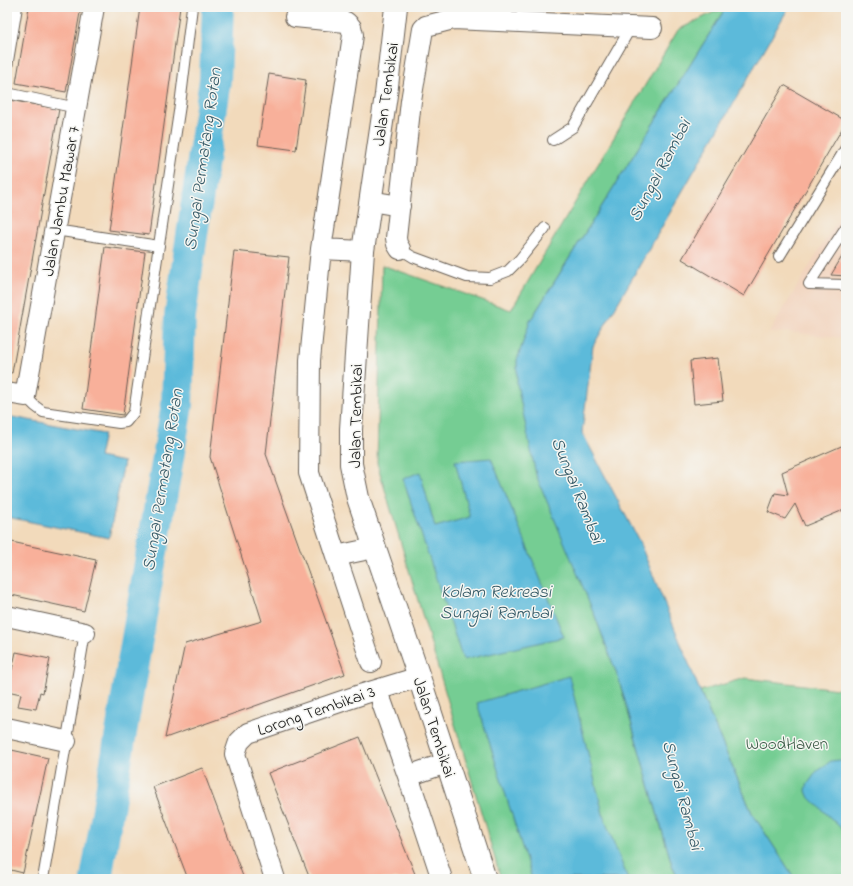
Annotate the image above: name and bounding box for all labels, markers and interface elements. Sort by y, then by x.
street label: Jalan Tembikai [367,41,406,148]
water label: Sungai Permatang Rotan [178,65,230,252]
water label: Sungai Rambai [623,114,699,227]
street label: Jalan Jambu Mawar 7 [36,124,87,278]
street label: Jalan Tembikai [343,364,370,468]
water label: Sungai Permatang Rotan [137,386,191,573]
water label: Sungai Rambai [543,434,610,549]
water label: Kolam Rekreasi Sungai Rambai [440,580,554,627]
street label: Jalan Tembikai [406,674,462,781]
street label: Lorong Tembikai 3 [254,680,379,745]
park label: WoodHaven [746,732,828,757]
water label: Sungai Rambai [654,738,709,855]

